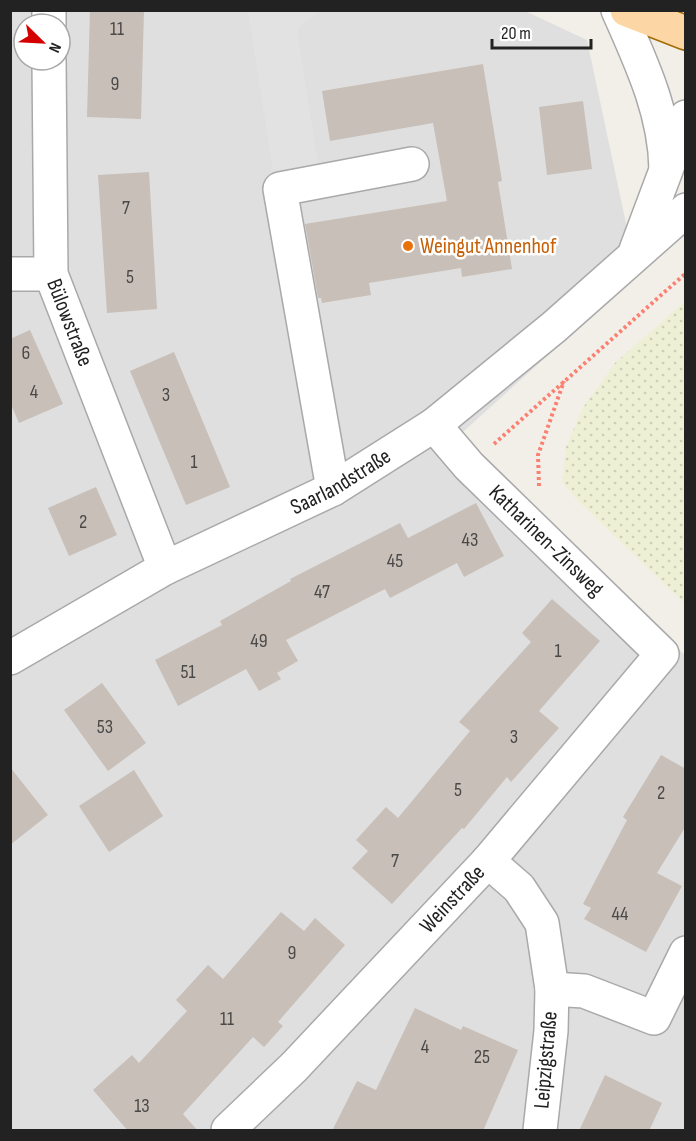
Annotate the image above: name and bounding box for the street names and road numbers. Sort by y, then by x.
street label: Bülowstraße [41,275,99,370]
street label: Saarlandstraße [286,442,396,521]
street label: Katharinen-Zinsweg [483,479,609,603]
street label: Weinstraße [414,859,491,939]
street label: Leipzigstraße [528,1010,564,1110]

